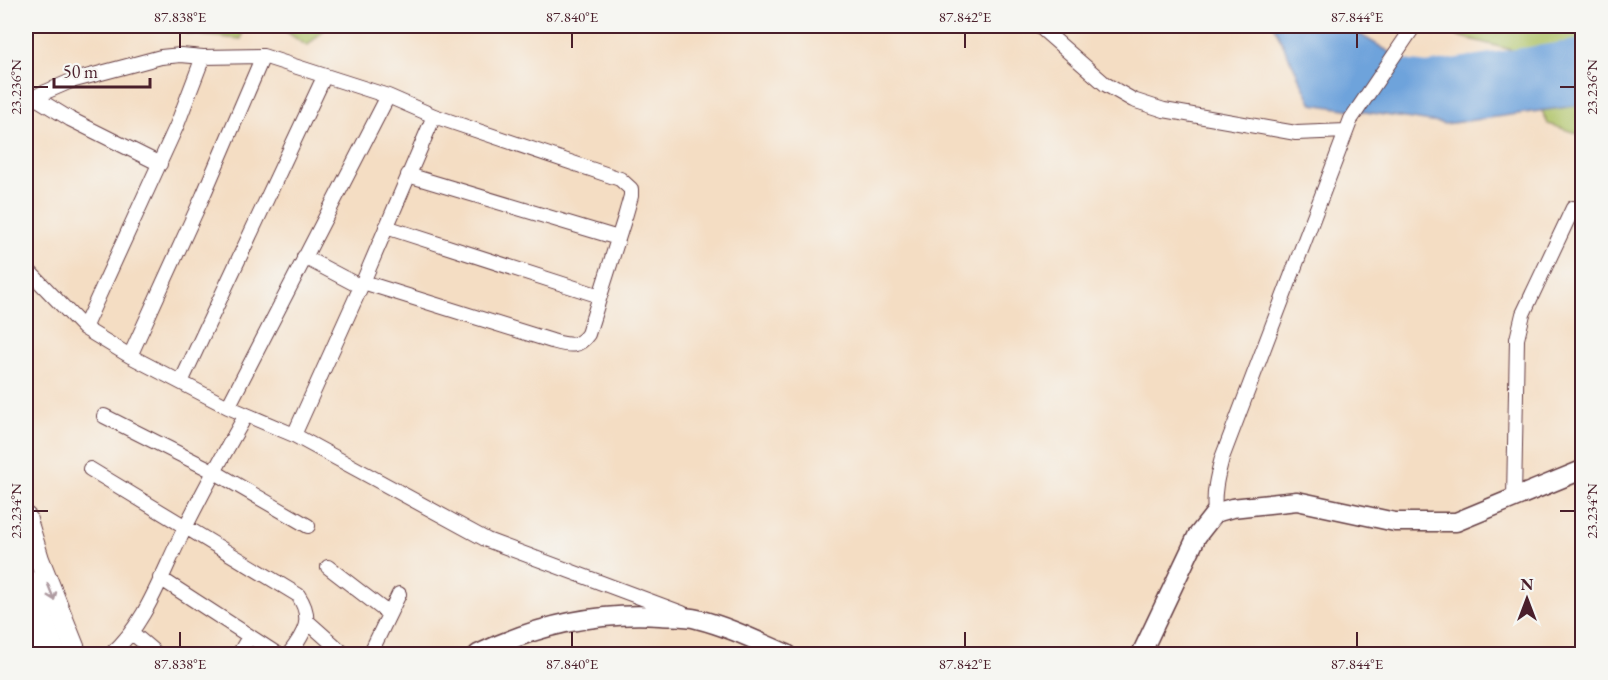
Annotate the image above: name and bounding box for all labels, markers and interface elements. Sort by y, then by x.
text: 87.838°E [154,7,207,26]
text: 87.840°E [546,7,599,26]
text: 87.842°E [939,7,992,26]
text: 87.844°E [1331,7,1384,26]
scale bar [54,51,150,89]
text: 23.236°N [6,59,25,115]
text: 23.236°N [1582,59,1601,115]
text: 50 m [63,60,98,83]
text: 23.234°N [6,483,25,539]
text: 23.234°N [1582,483,1601,539]
north arrow [1497,569,1557,629]
text: N [1521,574,1534,595]
one-way arrow [47,582,58,600]
text: 87.838°E [154,654,207,673]
text: 87.840°E [546,654,599,673]
text: 87.842°E [939,654,992,673]
text: 87.844°E [1331,654,1384,673]

